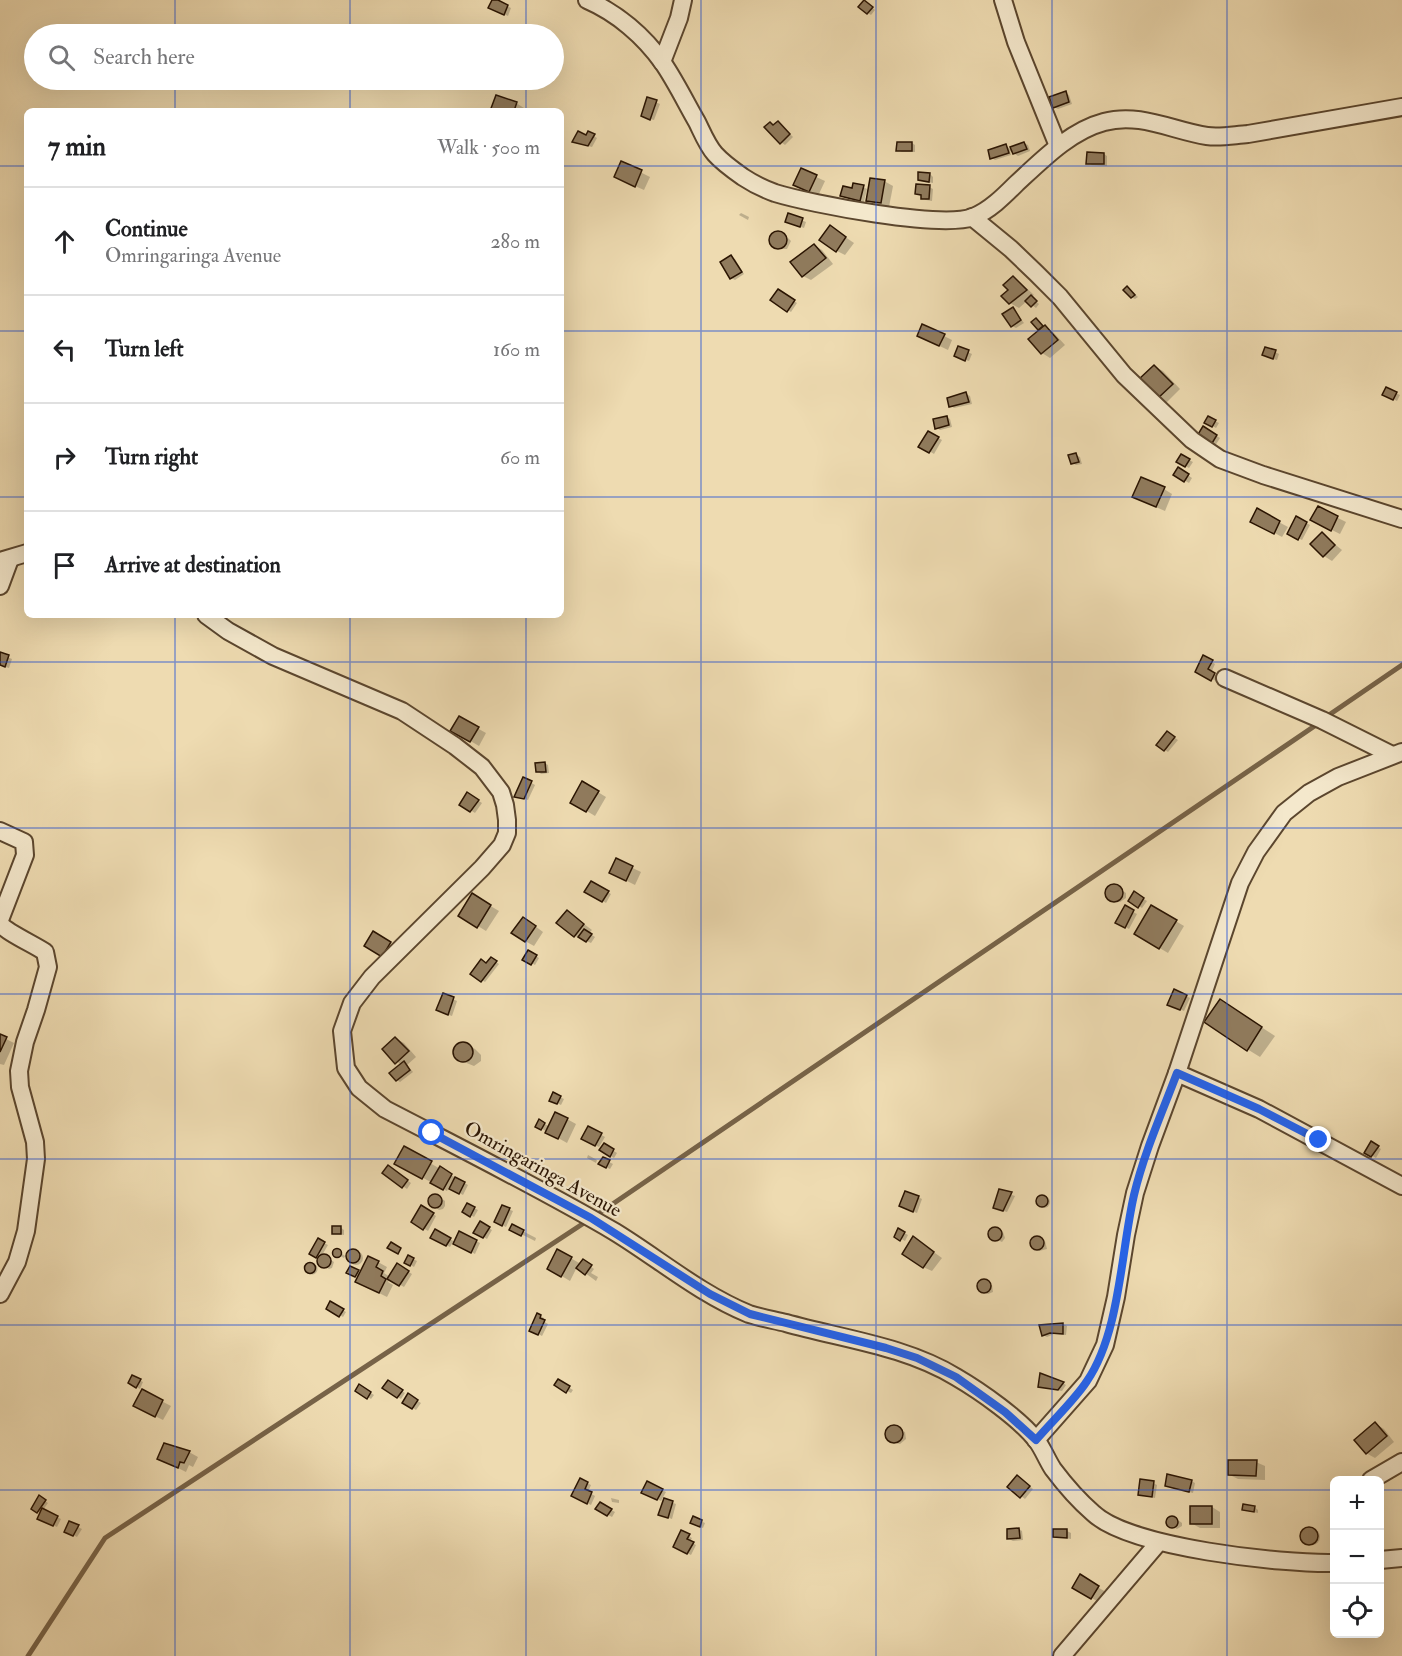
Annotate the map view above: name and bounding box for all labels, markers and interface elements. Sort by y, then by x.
search box [24,24,564,90]
icon: search [45,41,78,74]
text: Search here [93,43,195,71]
text: 7 min [48,131,106,163]
text: Walk · 500 m [437,135,540,160]
text: Continue [105,215,188,243]
icon: ahead [48,225,81,258]
text: 280 m [490,229,540,254]
text: Omringaringa Avenue [105,243,281,268]
icon: left [48,333,81,366]
text: Turn left [105,335,184,363]
text: 160 m [493,337,540,362]
icon: right [48,441,81,474]
text: Turn right [105,443,198,471]
text: 60 m [500,445,540,470]
icon: arrive [48,549,81,582]
text: Arrive at destination [105,551,281,579]
street label: Omringaringa Avenue [460,1115,626,1223]
route start [418,1119,444,1145]
route end [1305,1126,1331,1152]
map controls [1330,1476,1384,1638]
button: + [1330,1476,1384,1530]
button: − [1330,1530,1384,1584]
button: locate [1330,1584,1384,1638]

